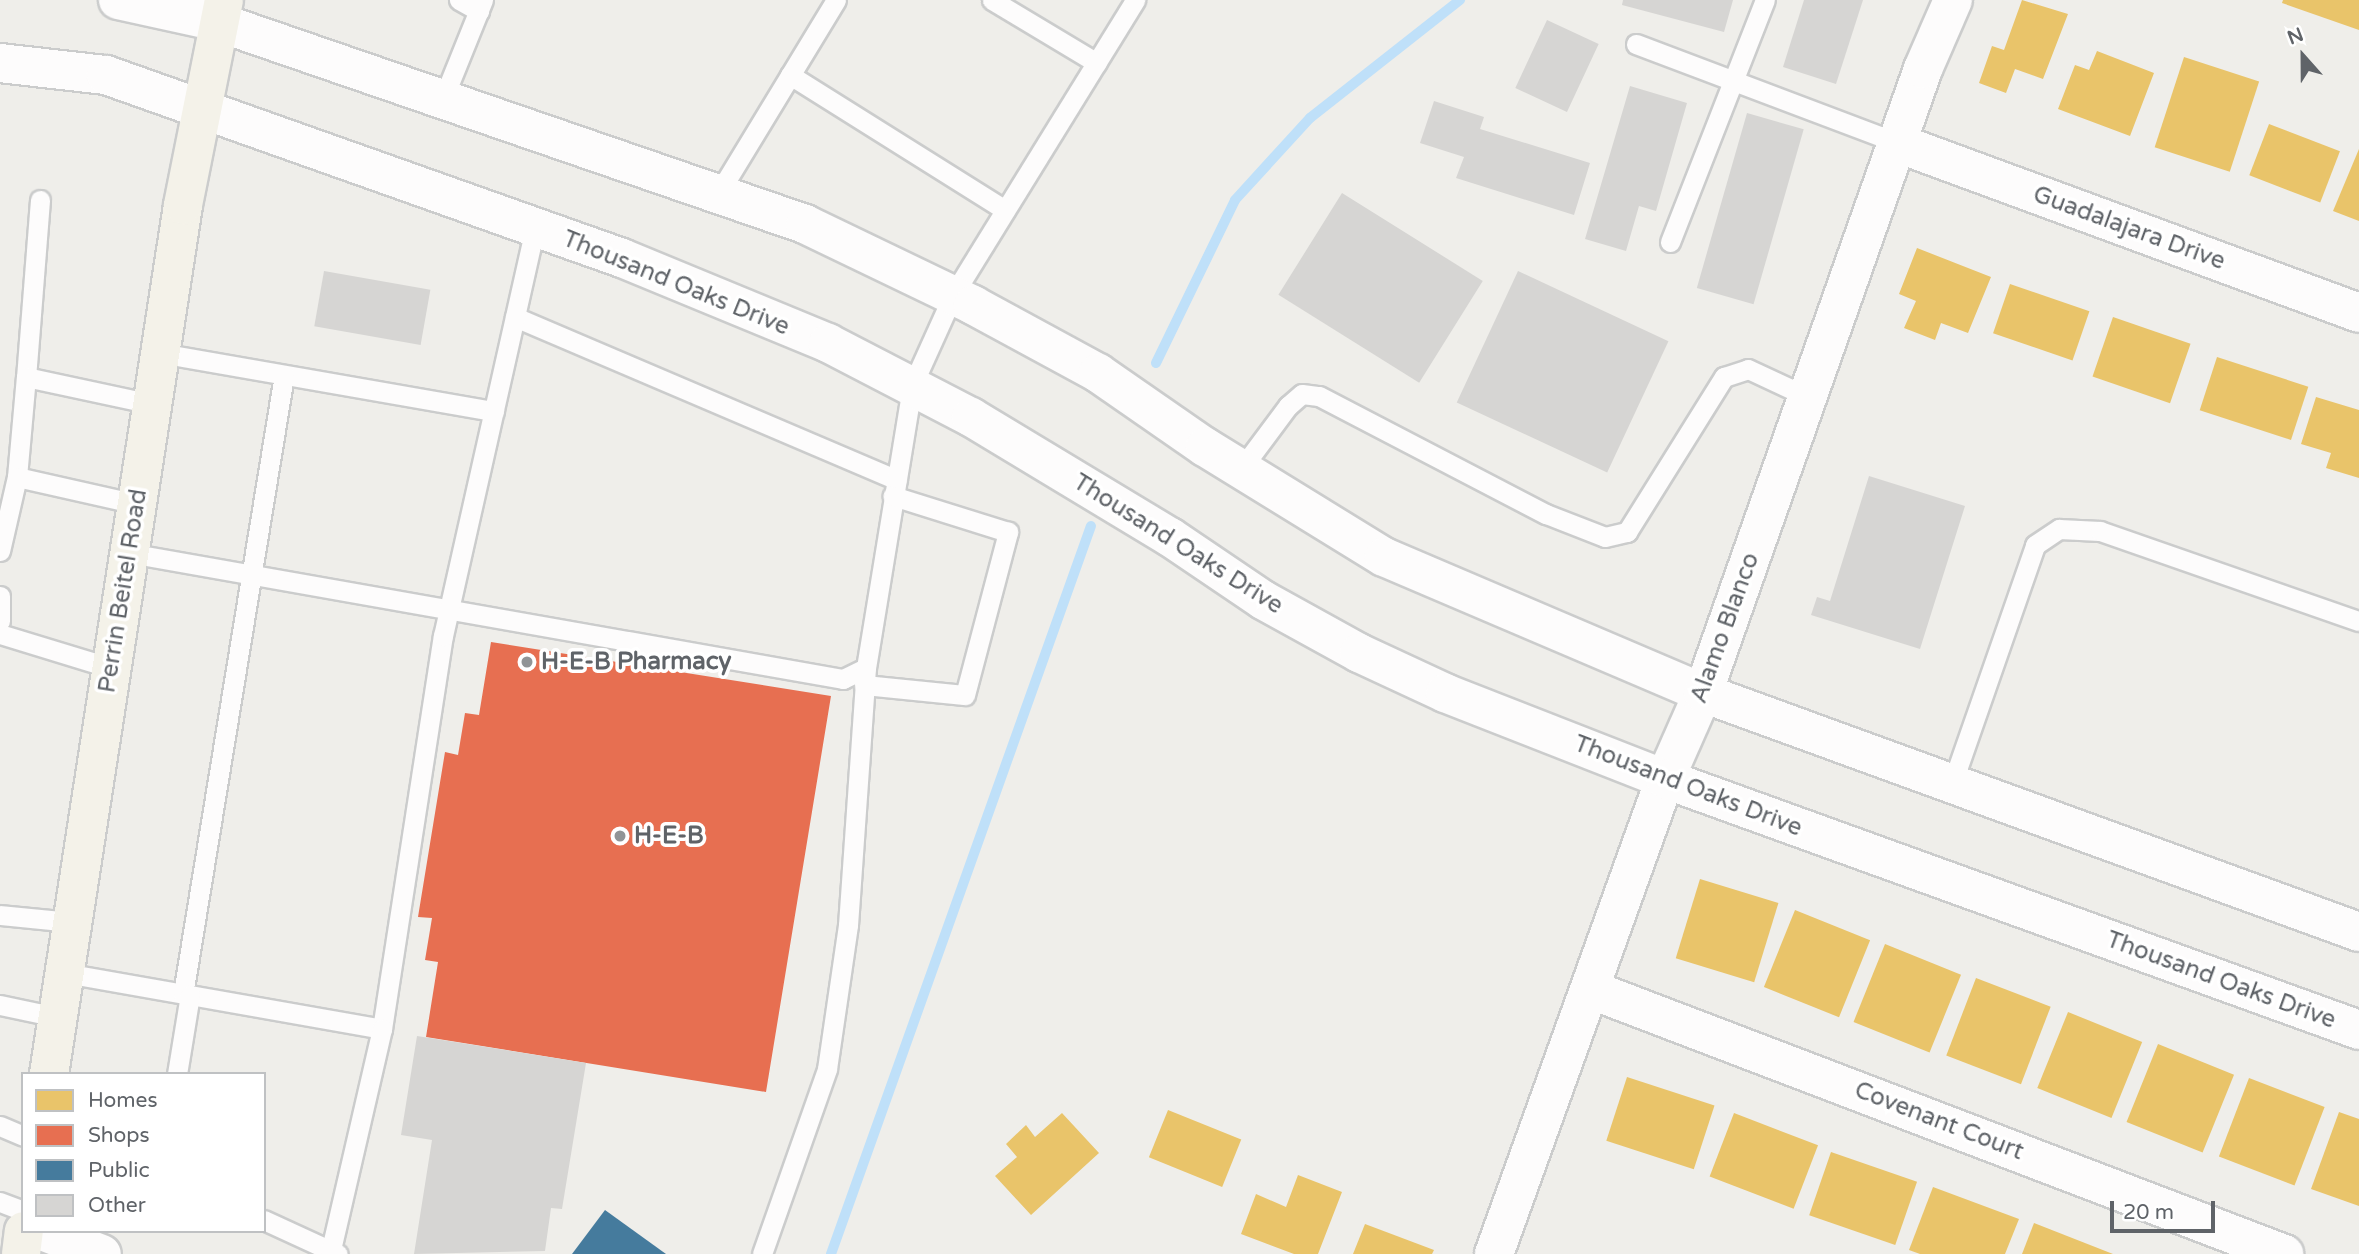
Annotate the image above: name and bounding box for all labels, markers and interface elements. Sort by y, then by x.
north arrow [2268,21,2338,91]
text: N [2284,23,2307,49]
street label: Guadalajara Drive [2029,180,2229,276]
street label: Thousand Oaks Drive [558,224,794,342]
street label: Thousand Oaks Drive [1068,468,1288,620]
street label: Perrin Beitel Road [93,487,153,695]
street label: Alamo Blanco [1684,549,1766,707]
place label: H-E-B Pharmacy [541,648,731,676]
marker: H-E-B Pharmacy [519,654,535,670]
street label: Thousand Oaks Drive [1570,729,1806,843]
place label: H-E-B [634,822,704,850]
marker: H-E-B [612,828,628,844]
street label: Thousand Oaks Drive [2102,925,2340,1035]
legend [21,1072,266,1233]
street label: Covenant Court [1850,1076,2028,1166]
text: Homes [88,1088,158,1113]
text: Shops [88,1123,150,1148]
text: Public [88,1158,150,1183]
scale bar [2114,1188,2219,1232]
text: Other [88,1193,146,1218]
text: 20 m [2123,1200,2174,1225]

